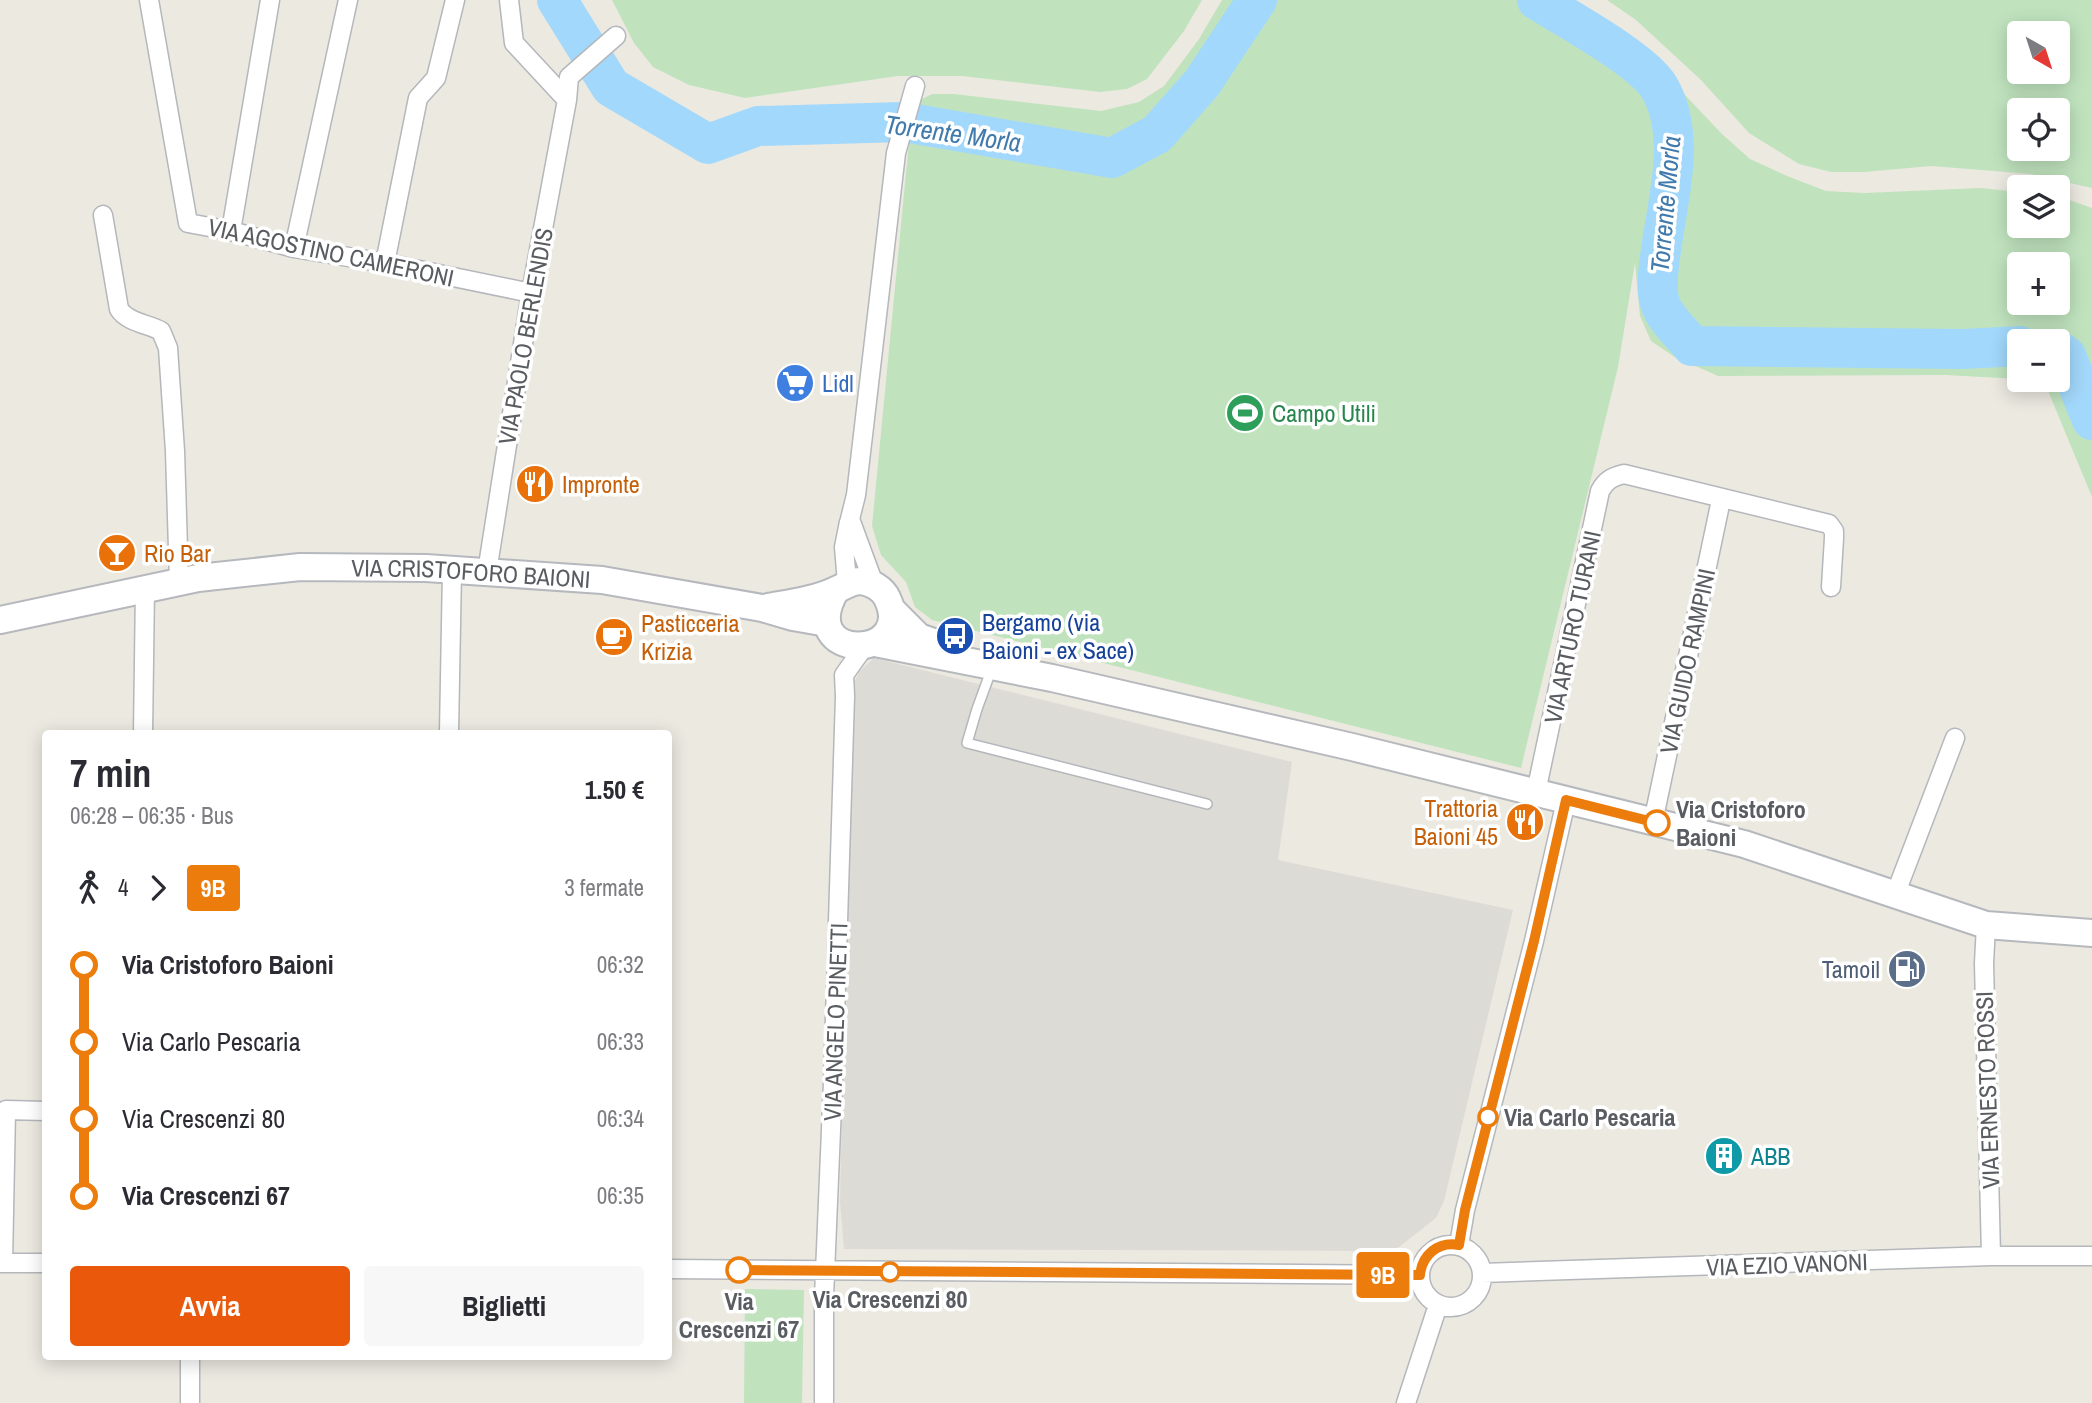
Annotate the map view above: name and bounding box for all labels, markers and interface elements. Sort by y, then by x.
north arrow [2007,21,2070,84]
map controls [2007,21,2070,392]
button: locate [2007,98,2070,161]
water label: Torrente Morla [883,106,1023,160]
water label: Torrente Morla [1642,134,1688,274]
button: layers [2007,175,2070,238]
street label: VIA AGOSTINO CAMERONI [205,210,457,294]
street label: VIA PAOLO BERLENDIS [490,225,560,447]
button: + [2007,252,2070,315]
button: − [2007,329,2070,392]
supermarket icon: Lidl [774,362,816,404]
place label: Lidl [822,367,854,399]
sports icon: Campo Utili [1224,392,1266,434]
place label: Campo Utili [1272,397,1376,429]
restaurant icon: Impronte [514,463,556,505]
place label: Impronte [562,468,640,500]
street label: VIA ARTURO TURANI [1536,528,1608,726]
bar icon: Rio Bar [96,532,138,574]
place label: Rio Bar [144,537,211,569]
street label: VIA CRISTOFORO BAIONI [351,551,591,595]
street label: VIA GUIDO RAMPINI [1652,566,1722,756]
place label: Bergamo (via Baioni - ex Sace) [982,606,1134,666]
place label: Pasticceria Krizia [641,607,740,667]
bus stop icon: Bergamo (via Baioni - ex Sace) [934,615,976,657]
cafe icon: Pasticceria Krizia [593,616,635,658]
text: 7 min [70,748,151,799]
text: 1.50 € [585,772,644,807]
place label: Trattoria Baioni 45 [1414,792,1498,852]
place label: Via Cristoforo Baioni [1676,793,1806,853]
text: 06:28 – 06:35 · Bus [70,800,234,831]
restaurant icon: Trattoria Baioni 45 [1504,801,1546,843]
marker: Via Cristoforo Baioni [1644,810,1670,836]
icon: walk [70,869,108,907]
icon: forward [139,869,177,907]
text: 4 [118,872,129,903]
text: 9B [201,872,226,904]
text: 3 fermate [564,872,644,903]
street label: VIA ANGELO PINETTI [816,923,854,1121]
text: Via Cristoforo Baioni [122,947,334,982]
fuel station icon: Tamoil [1886,948,1928,990]
text: 06:32 [597,949,644,980]
place label: Tamoil [1822,953,1880,985]
street label: VIA ERNESTO ROSSI [1968,991,2006,1189]
text: Via Carlo Pescaria [122,1024,301,1059]
text: 06:33 [597,1026,644,1057]
text: Via Crescenzi 80 [122,1101,285,1136]
place label: Via Carlo Pescaria [1504,1101,1675,1133]
text: 06:34 [597,1103,644,1134]
marker: Via Carlo Pescaria [1478,1107,1498,1127]
building icon: ABB [1703,1135,1745,1177]
place label: ABB [1750,1140,1790,1172]
text: Via Crescenzi 67 [122,1178,290,1213]
text: 06:35 [597,1180,644,1211]
street label: VIA EZIO VANONI [1706,1245,1868,1283]
line badge: 9B [1352,1252,1414,1298]
marker: Via Crescenzi 67 [726,1257,752,1283]
text: 9B [1370,1259,1396,1291]
marker: Via Crescenzi 80 [880,1262,900,1282]
button: Avvia [70,1266,350,1346]
button: Biglietti [364,1266,644,1346]
place label: Via Crescenzi 80 [812,1283,968,1315]
place label: Via Crescenzi 67 [679,1285,799,1345]

